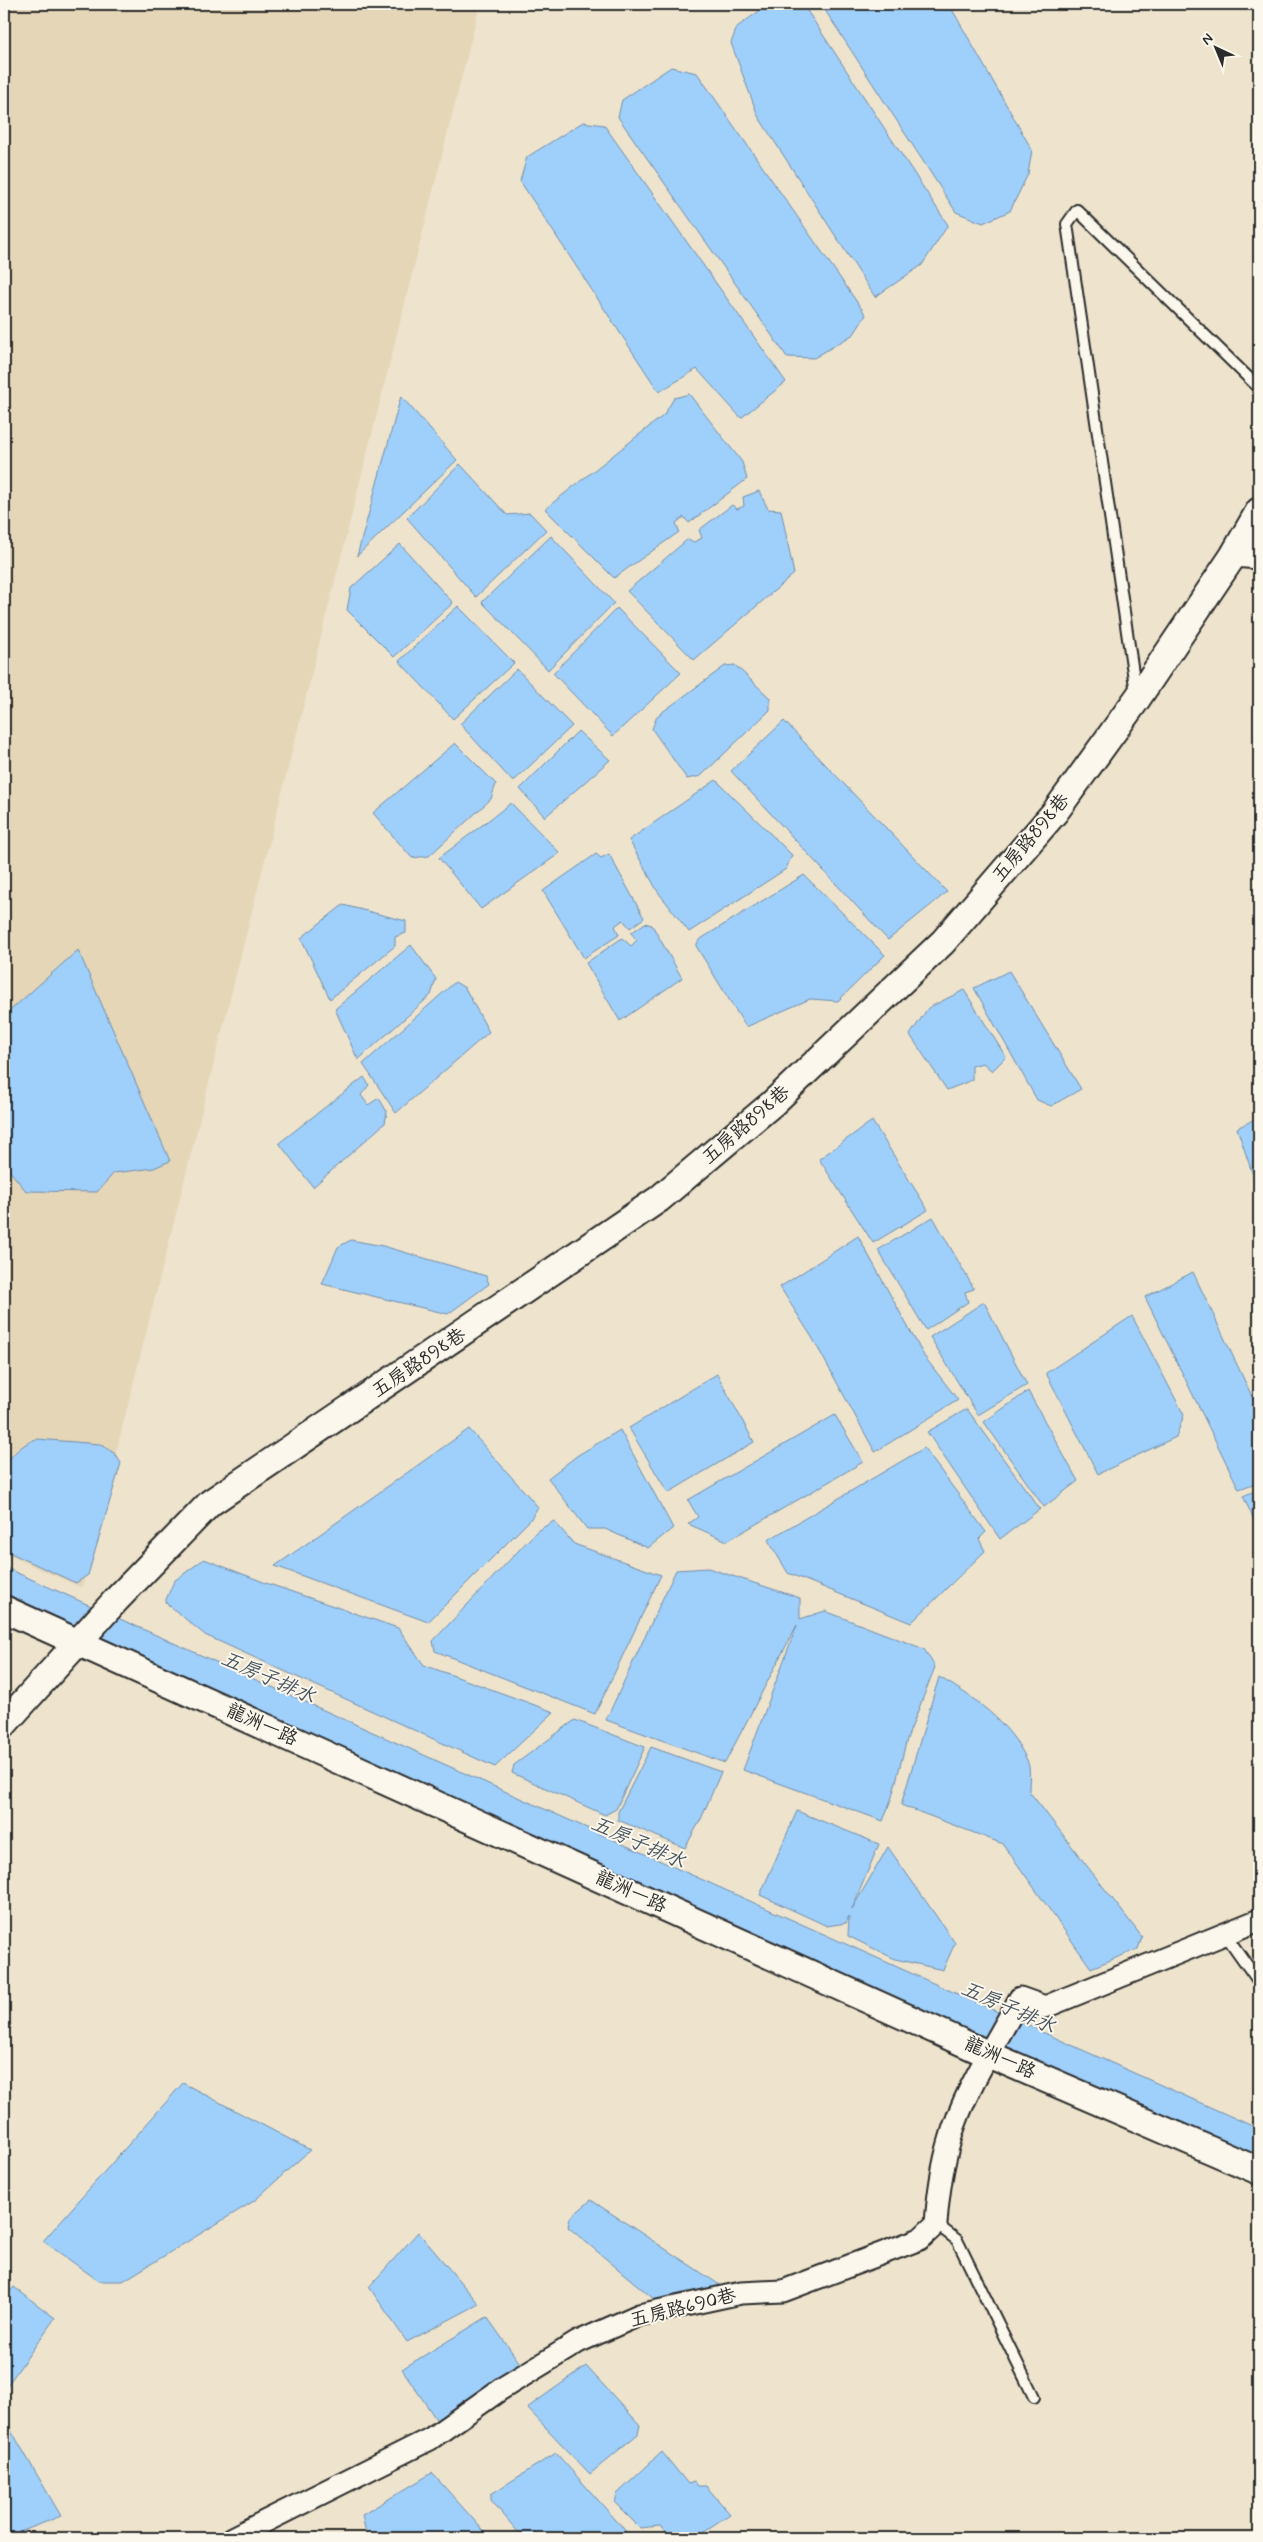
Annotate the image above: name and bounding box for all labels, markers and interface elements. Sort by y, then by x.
north arrow [1190,22,1240,72]
text: N [1198,30,1217,49]
street label: 五房路898巷 [987,788,1075,888]
street label: 五房路898巷 [697,1080,795,1170]
street label: 五房路898巷 [367,1322,471,1404]
water label: 五房子排水 [217,1645,320,1711]
street label: 龍洲一路 [222,1698,302,1752]
water label: 五房子排水 [587,1810,690,1876]
street label: 龍洲一路 [591,1865,671,1919]
water label: 五房子排水 [957,1975,1060,2041]
street label: 龍洲一路 [960,2031,1040,2085]
street label: 五房路690巷 [627,2283,739,2333]

